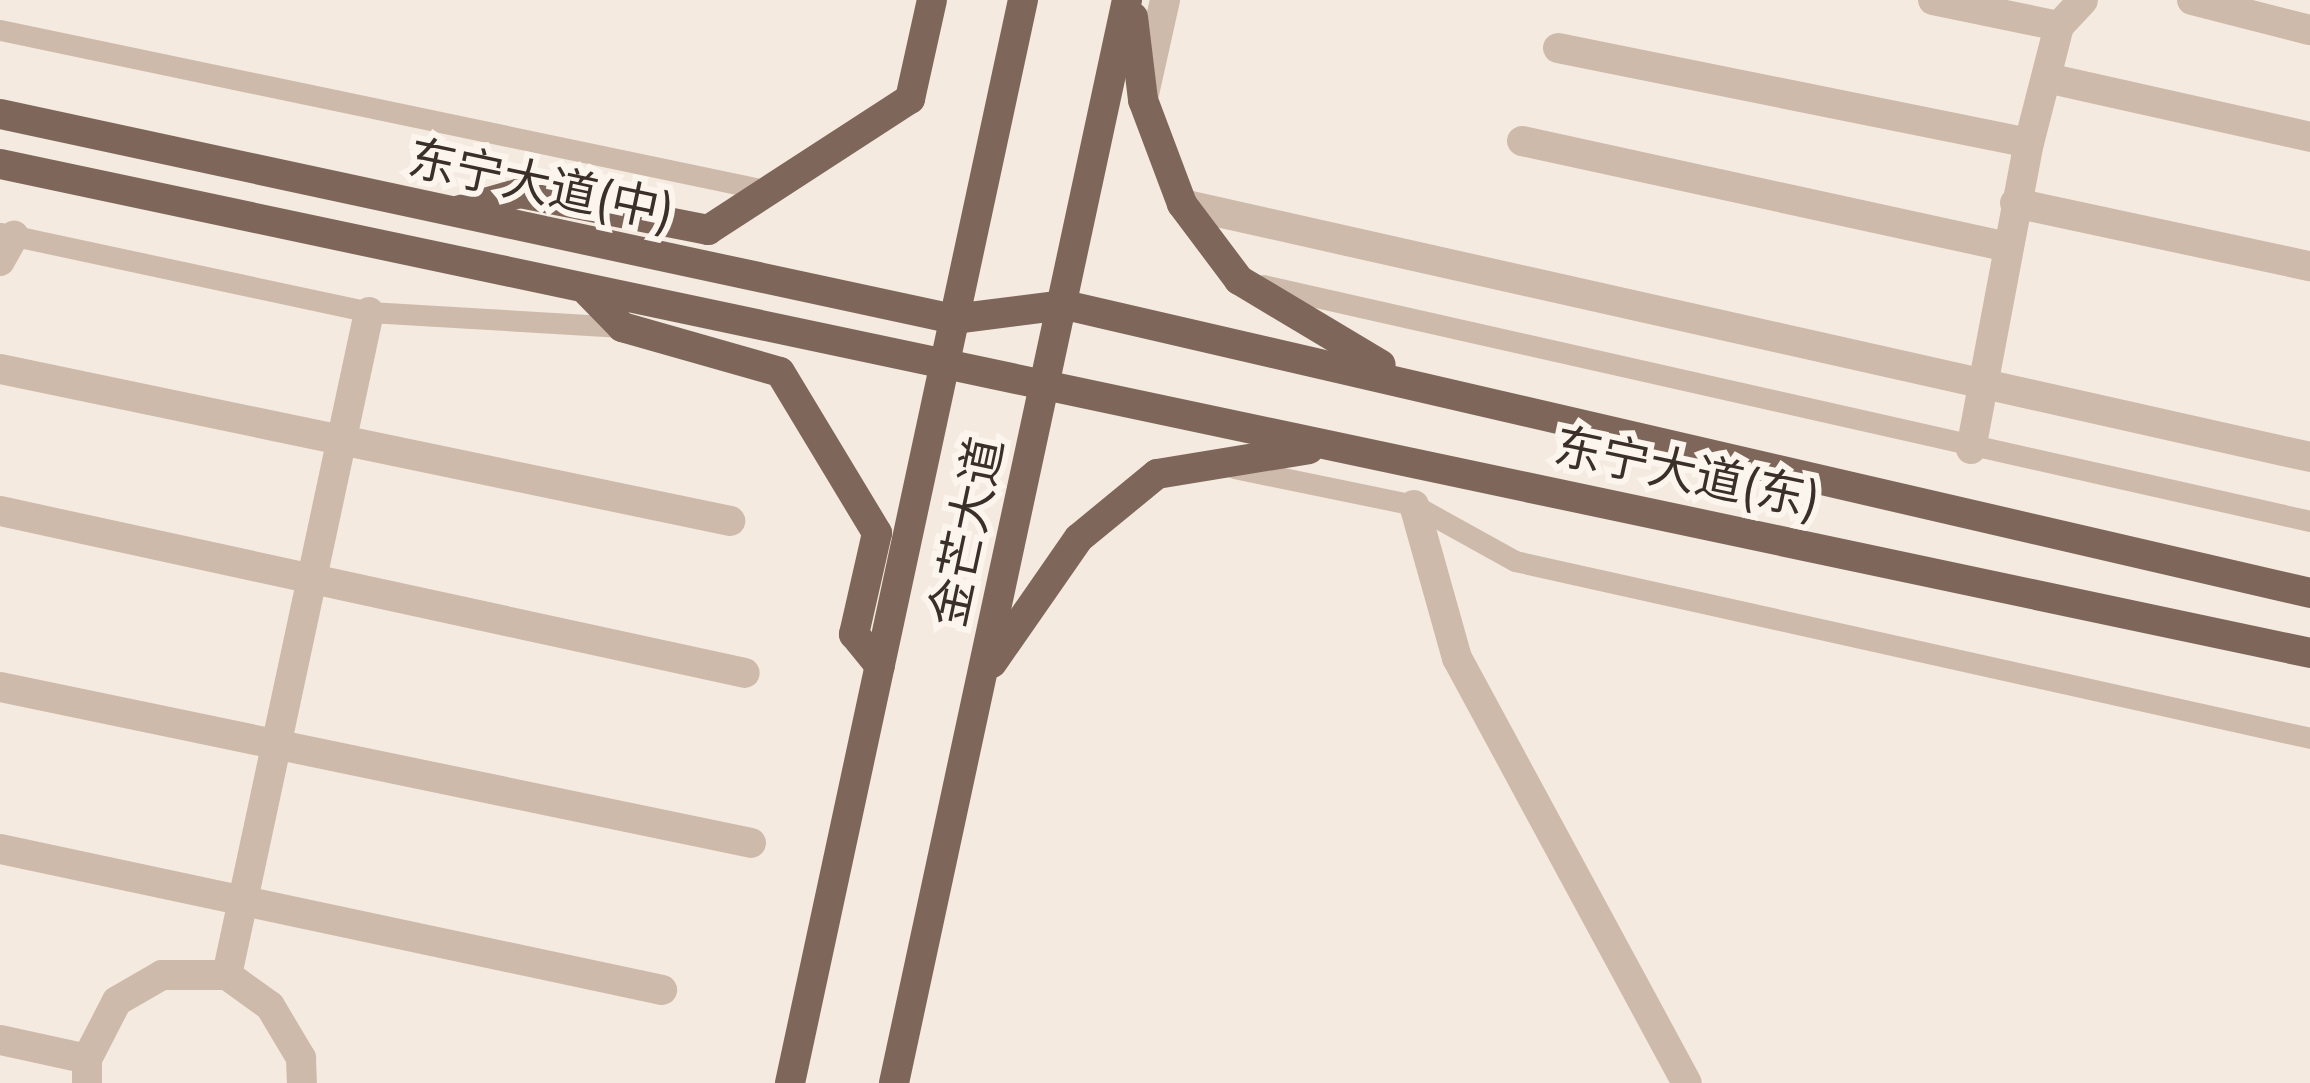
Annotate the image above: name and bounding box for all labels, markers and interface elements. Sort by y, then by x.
street label: 东宁大道(中) [403,129,679,241]
street label: 东宁大道(东) [1549,417,1825,529]
street label: 金芒大道 [919,432,1015,632]

